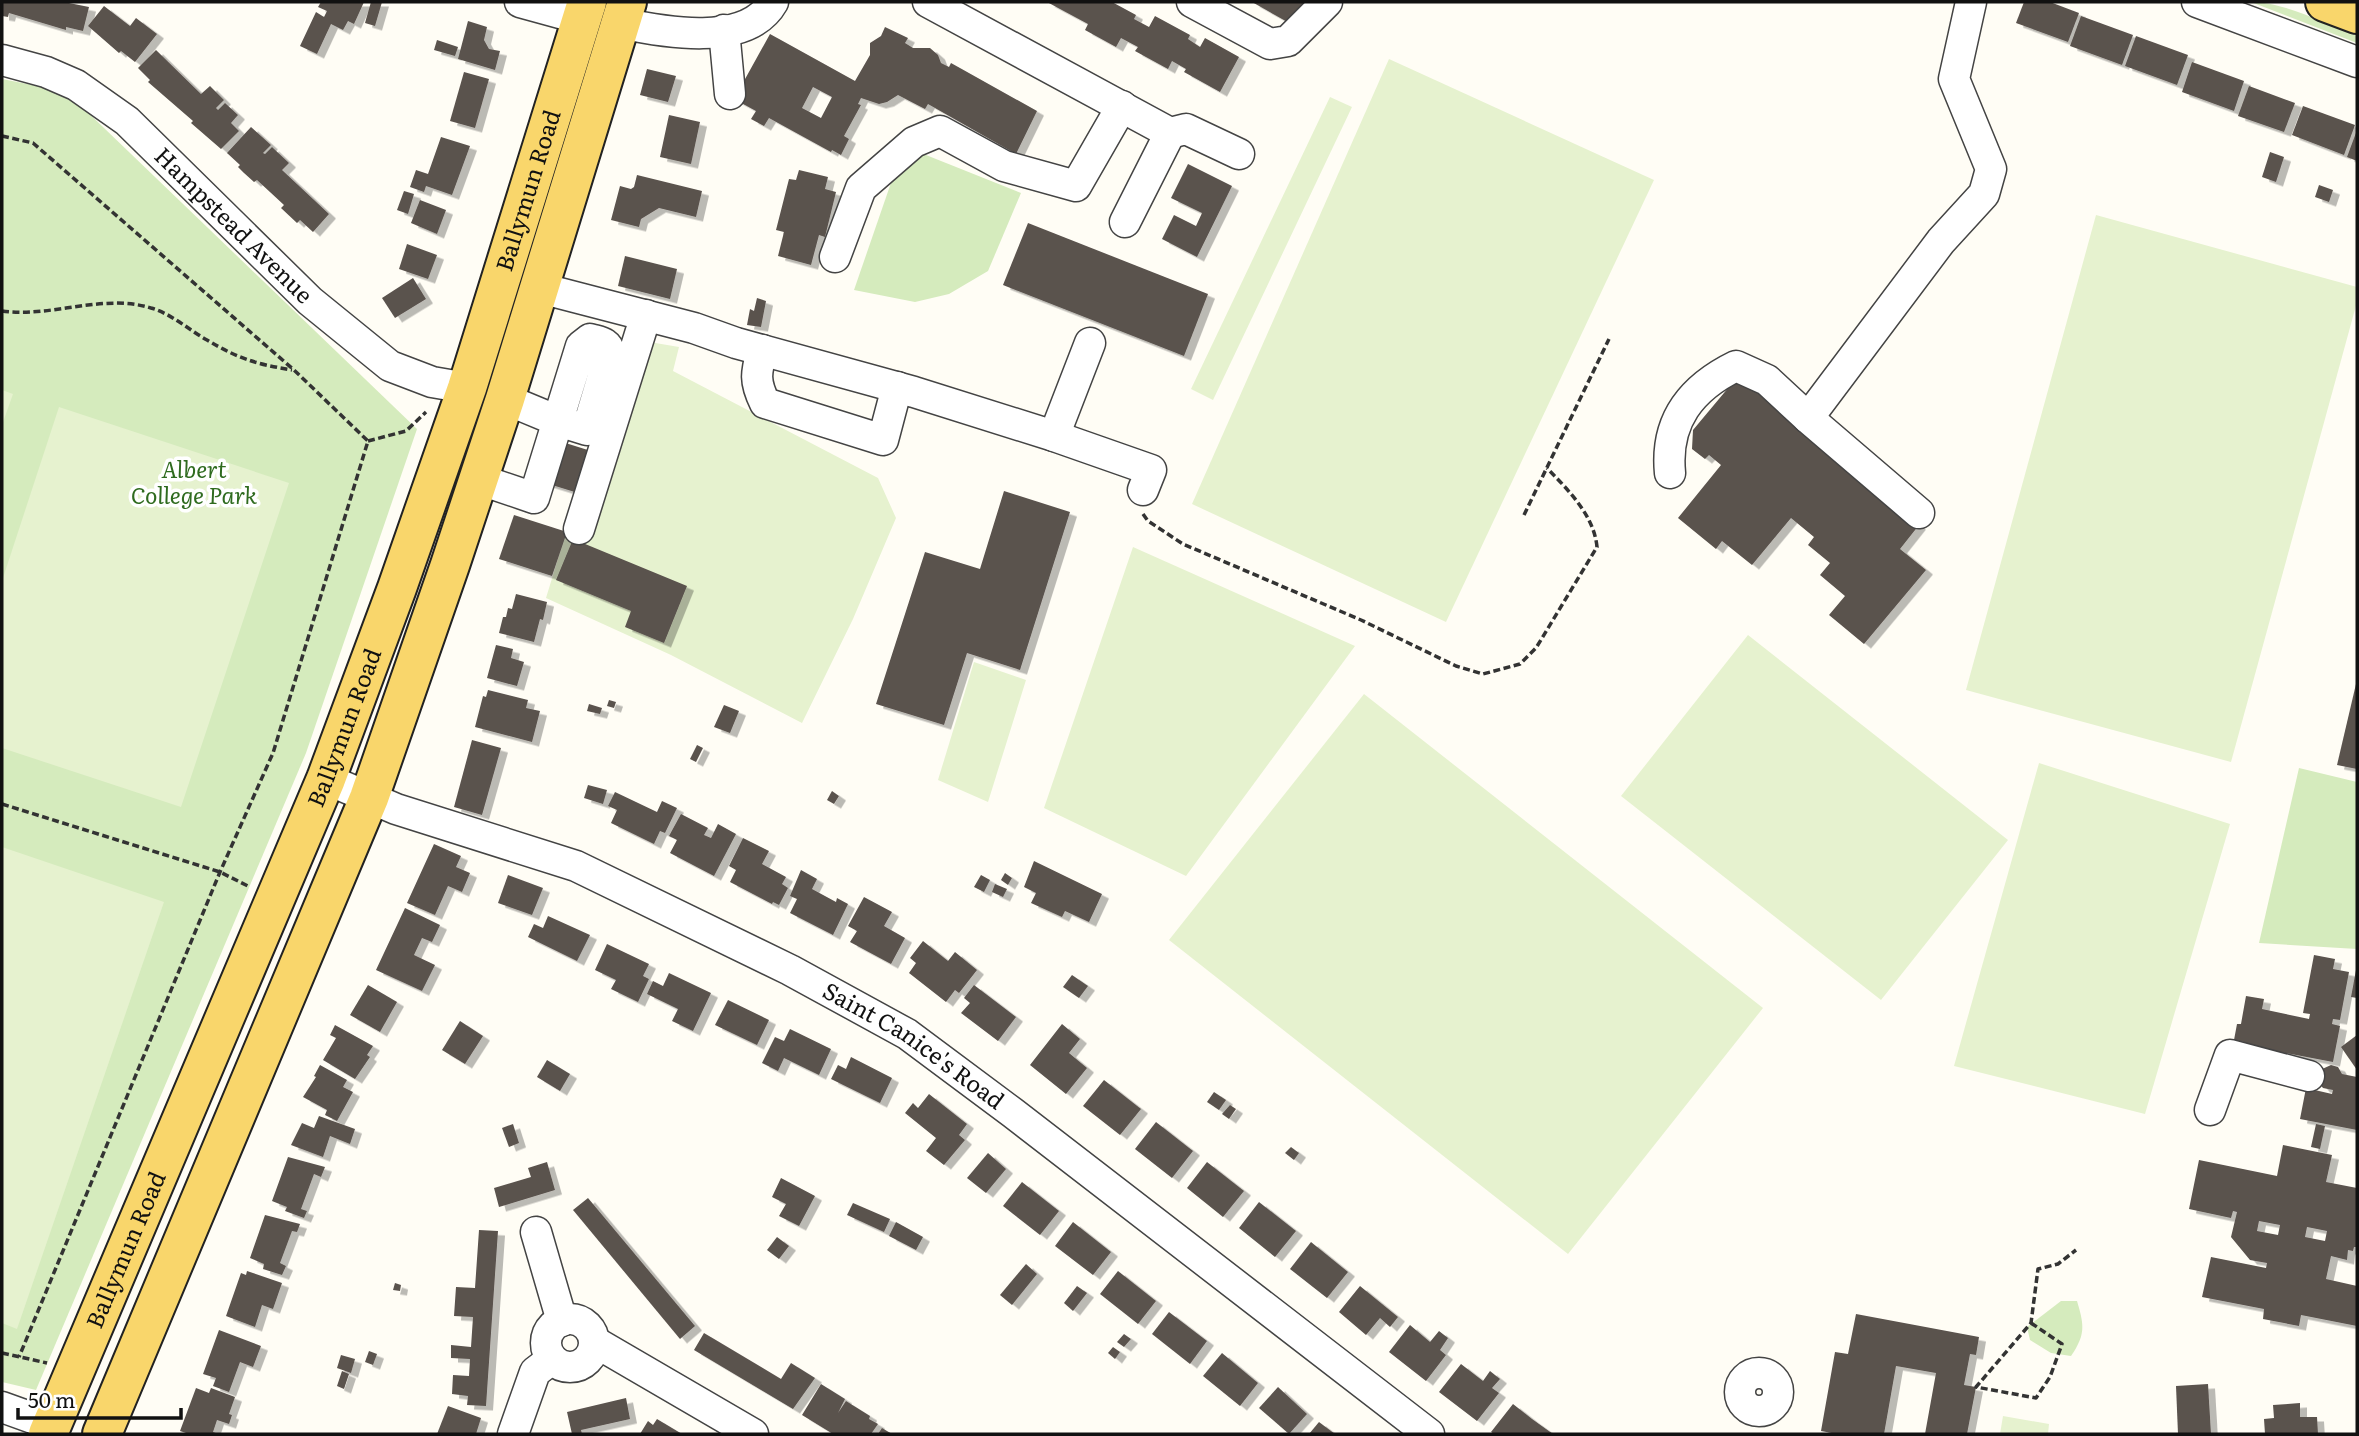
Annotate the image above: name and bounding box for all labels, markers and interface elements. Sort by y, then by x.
street label: Ballymun Road [485,105,568,275]
street label: Hampstead Avenue [148,138,322,310]
park label: Albert College Park [131,451,258,511]
street label: Ballymun Road [297,643,388,812]
street label: Saint Canice's Road [817,972,1012,1116]
street label: Ballymun Road [76,1165,173,1333]
scale bar [18,1376,180,1420]
text: 50 m [28,1383,75,1414]

